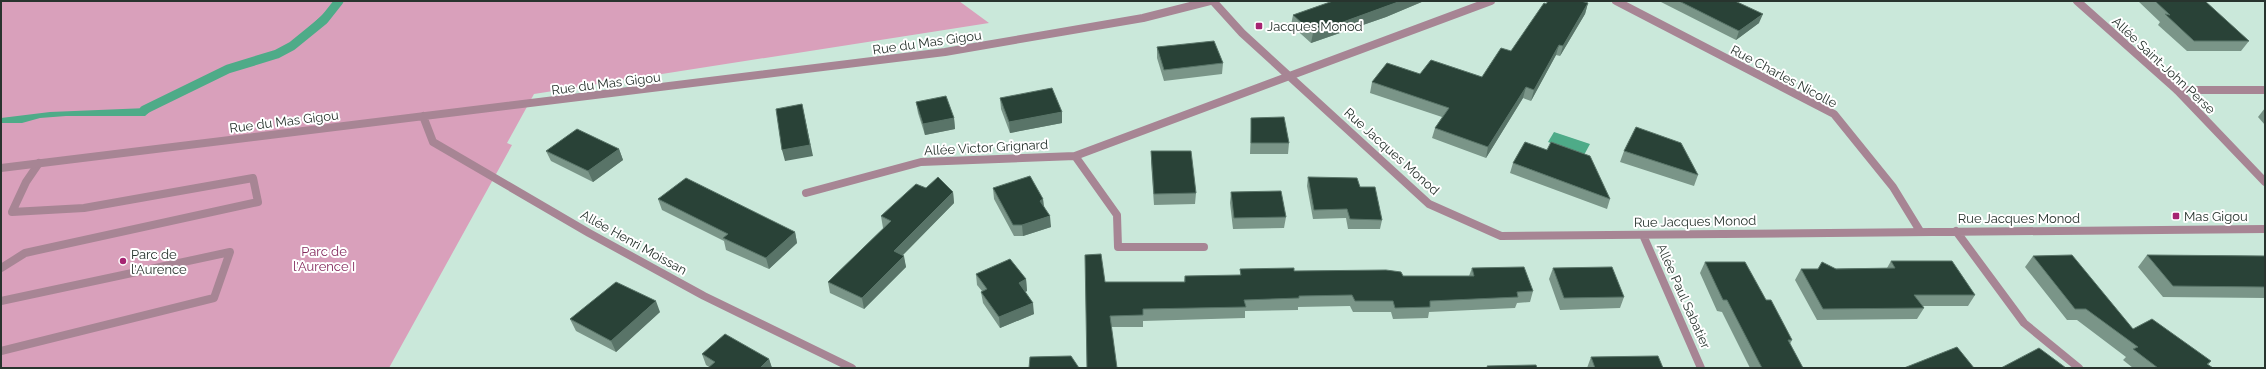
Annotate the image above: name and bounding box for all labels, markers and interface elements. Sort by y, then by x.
street label: Allée Saint-John Perse [2109,14,2219,117]
place label: Jacques Monod [1267,19,1363,34]
marker: Jacques Monod [1254,21,1264,31]
street label: Rue du Mas Gigou [872,27,982,58]
street label: Rue Charles Nicolle [1728,42,1840,111]
street label: Rue du Mas Gigou [551,69,661,98]
street label: Rue Jacques Monod [1341,105,1442,198]
street label: Rue du Mas Gigou [229,107,339,136]
street label: Allée Victor Grignard [924,137,1048,158]
street label: Allée Henri Moissan [578,207,689,278]
place label: Mas Gigou [2184,209,2248,224]
street label: Rue Jacques Monod [1958,211,2080,226]
marker: Mas Gigou [2171,211,2181,221]
street label: Rue Jacques Monod [1634,213,1756,230]
street label: Allée Paul Sabatier [1654,241,1714,351]
park label: Parc de l'Aurence I [293,244,355,274]
place label: Parc de l'Aurence [131,247,187,277]
marker: Parc de l'Aurence [118,256,128,266]

